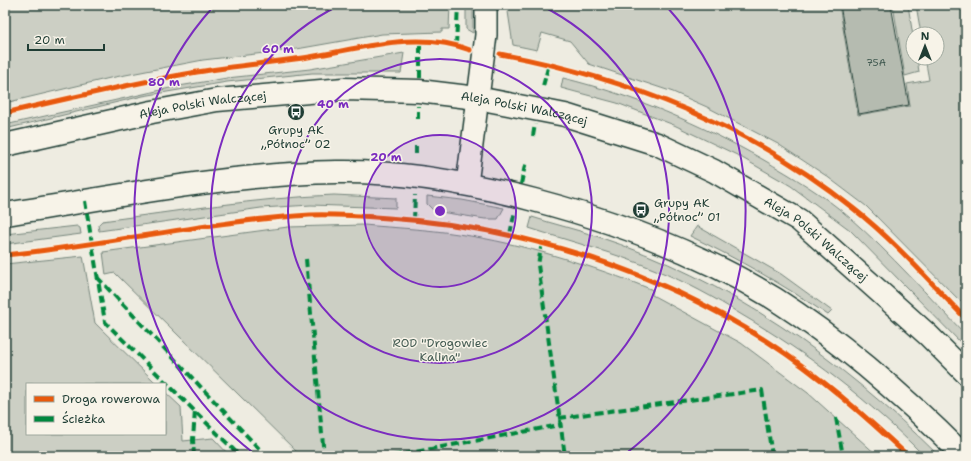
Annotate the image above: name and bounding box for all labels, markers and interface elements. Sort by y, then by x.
scale bar [28,26,104,52]
north arrow [905,26,945,66]
text: N [921,29,930,44]
text: 20 m [34,32,65,48]
text: 60 m [262,41,294,57]
house number: 75A [866,56,886,69]
text: 80 m [148,74,180,90]
street label: Aleja Polski Walczącej [138,88,267,123]
street label: Aleja Polski Walczącej [460,88,589,130]
text: 40 m [317,96,349,112]
bus stop icon: Grupy AK „Północ” 02 [286,102,306,122]
place label: Grupy AK „Północ” 02 [260,122,331,152]
text: 20 m [370,149,402,165]
street label: Aleja Polski Walczącej [761,193,871,285]
place label: Grupy AK „Północ” 01 [653,195,720,225]
bus stop icon: Grupy AK „Północ” 01 [631,200,651,220]
centre of rings [433,204,447,218]
park label: ROD "Drogowiec Kalina" [393,335,487,365]
legend [26,383,166,435]
text: Droga rowerowa [62,391,161,407]
text: Ścieżka [62,411,105,427]

